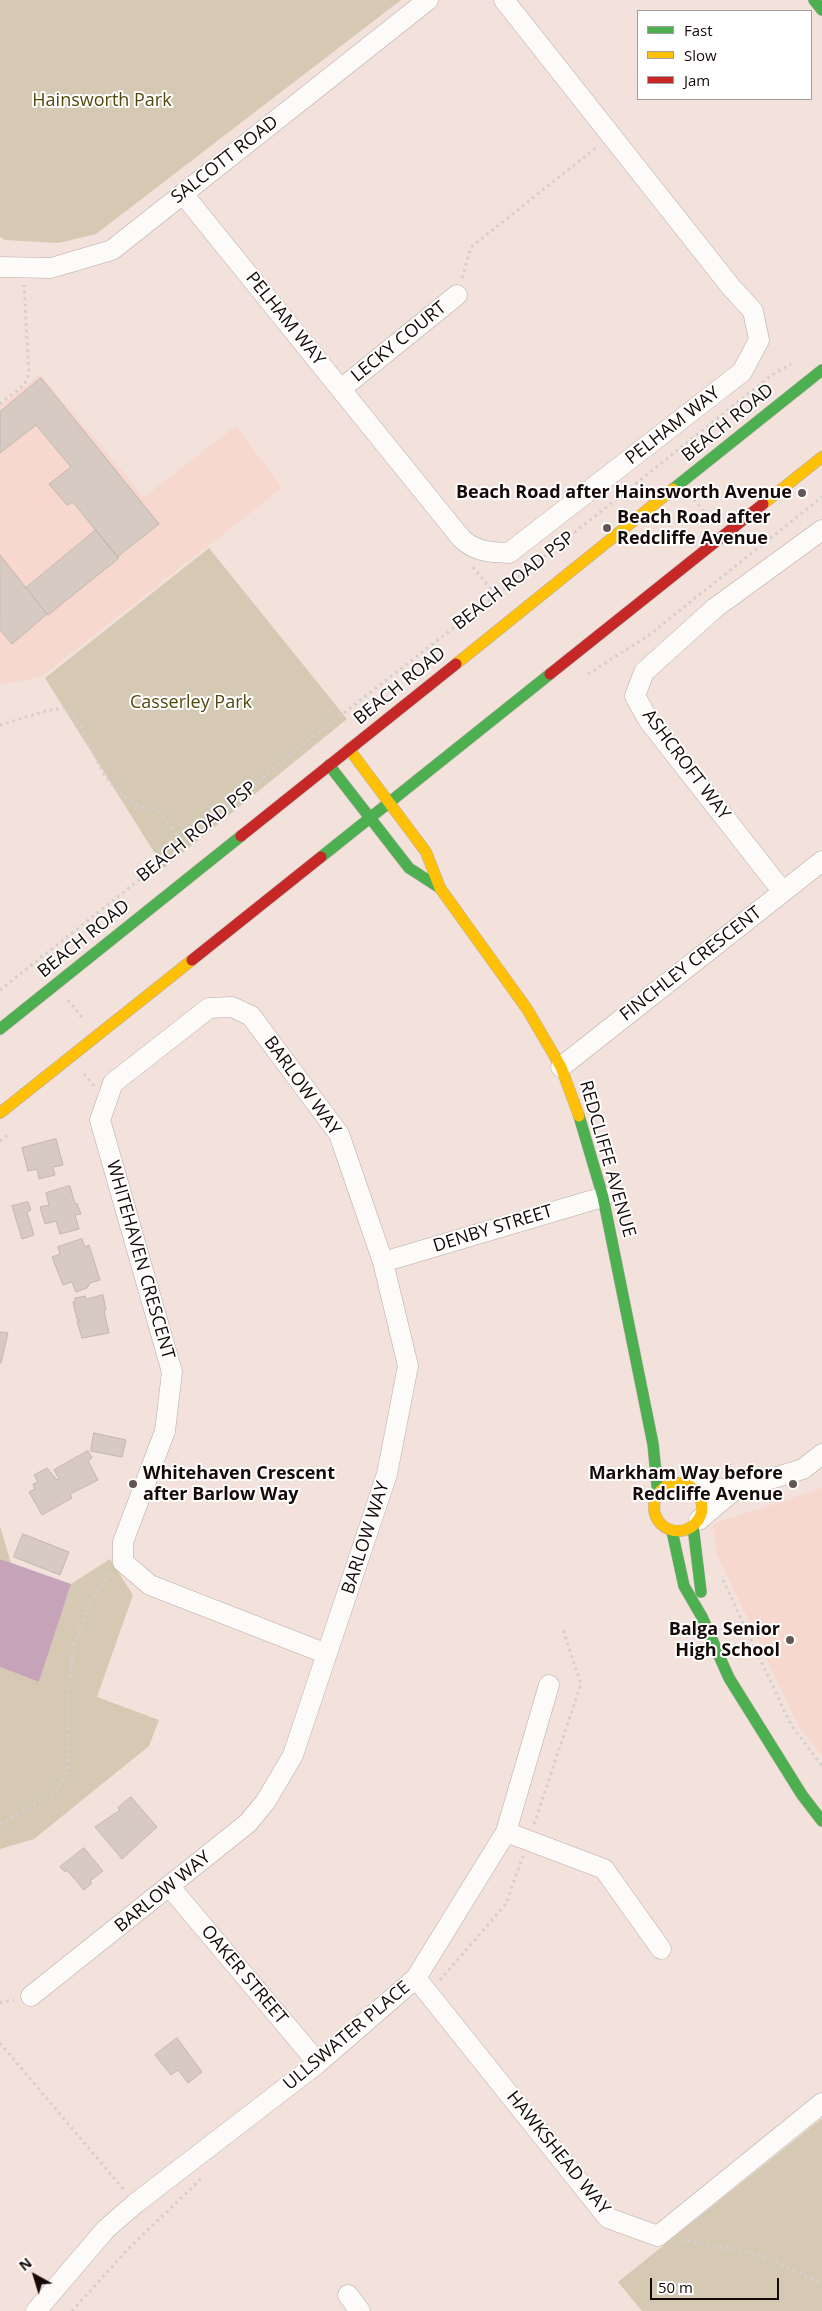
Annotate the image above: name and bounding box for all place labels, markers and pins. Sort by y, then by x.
place label: Beach Road after Hainsworth Avenue [456,482,792,504]
marker: Beach Road after Hainsworth Avenue [796,487,808,499]
place label: Beach Road after Redcliffe Avenue [617,507,771,550]
marker: Beach Road after Redcliffe Avenue [601,522,613,534]
place label: Whitehaven Crescent after Barlow Way [143,1463,335,1506]
place label: Markham Way before Redcliffe Avenue [589,1463,783,1506]
marker: Whitehaven Crescent after Barlow Way [127,1478,139,1490]
marker: Markham Way before Redcliffe Avenue [787,1478,799,1490]
place label: Balga Senior High School [669,1619,780,1662]
marker: Balga Senior High School [784,1634,796,1646]

